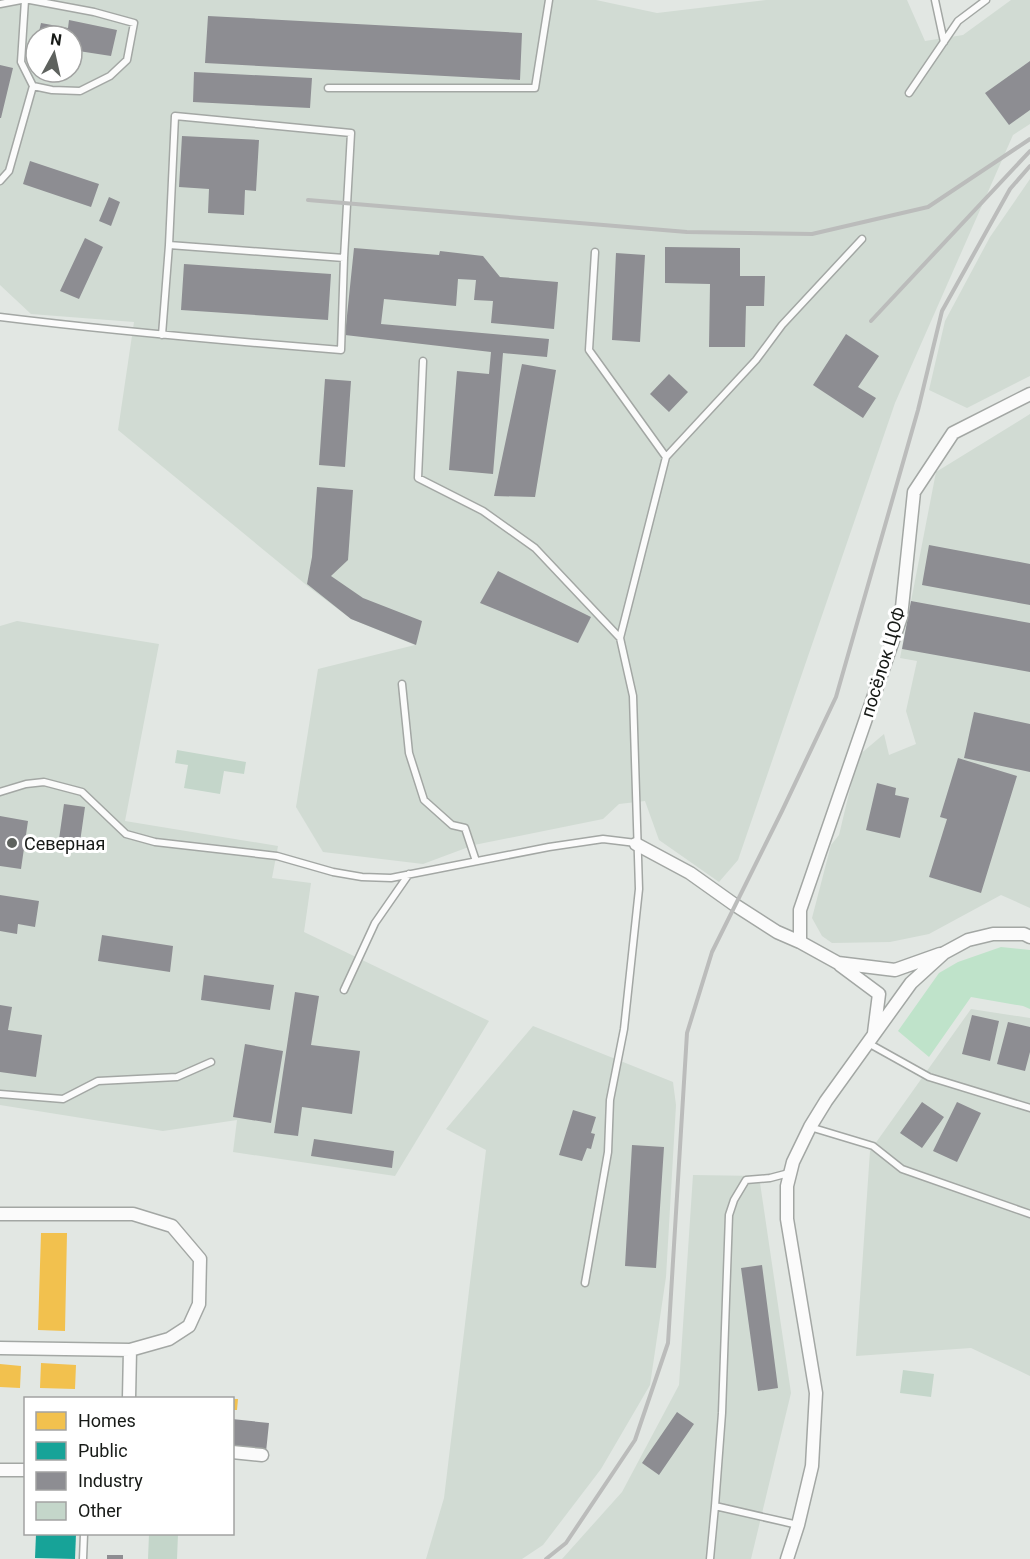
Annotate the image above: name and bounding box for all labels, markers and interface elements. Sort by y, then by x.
north arrow [24,24,84,84]
text: N [49,29,63,50]
street label: посёлок ЦОФ [856,604,910,720]
place label: Северная [24,833,105,854]
marker: Северная [5,836,19,850]
legend [24,1397,234,1535]
text: Homes [78,1410,136,1431]
text: Public [78,1440,128,1461]
text: Industry [78,1470,143,1491]
text: Other [78,1500,122,1521]

